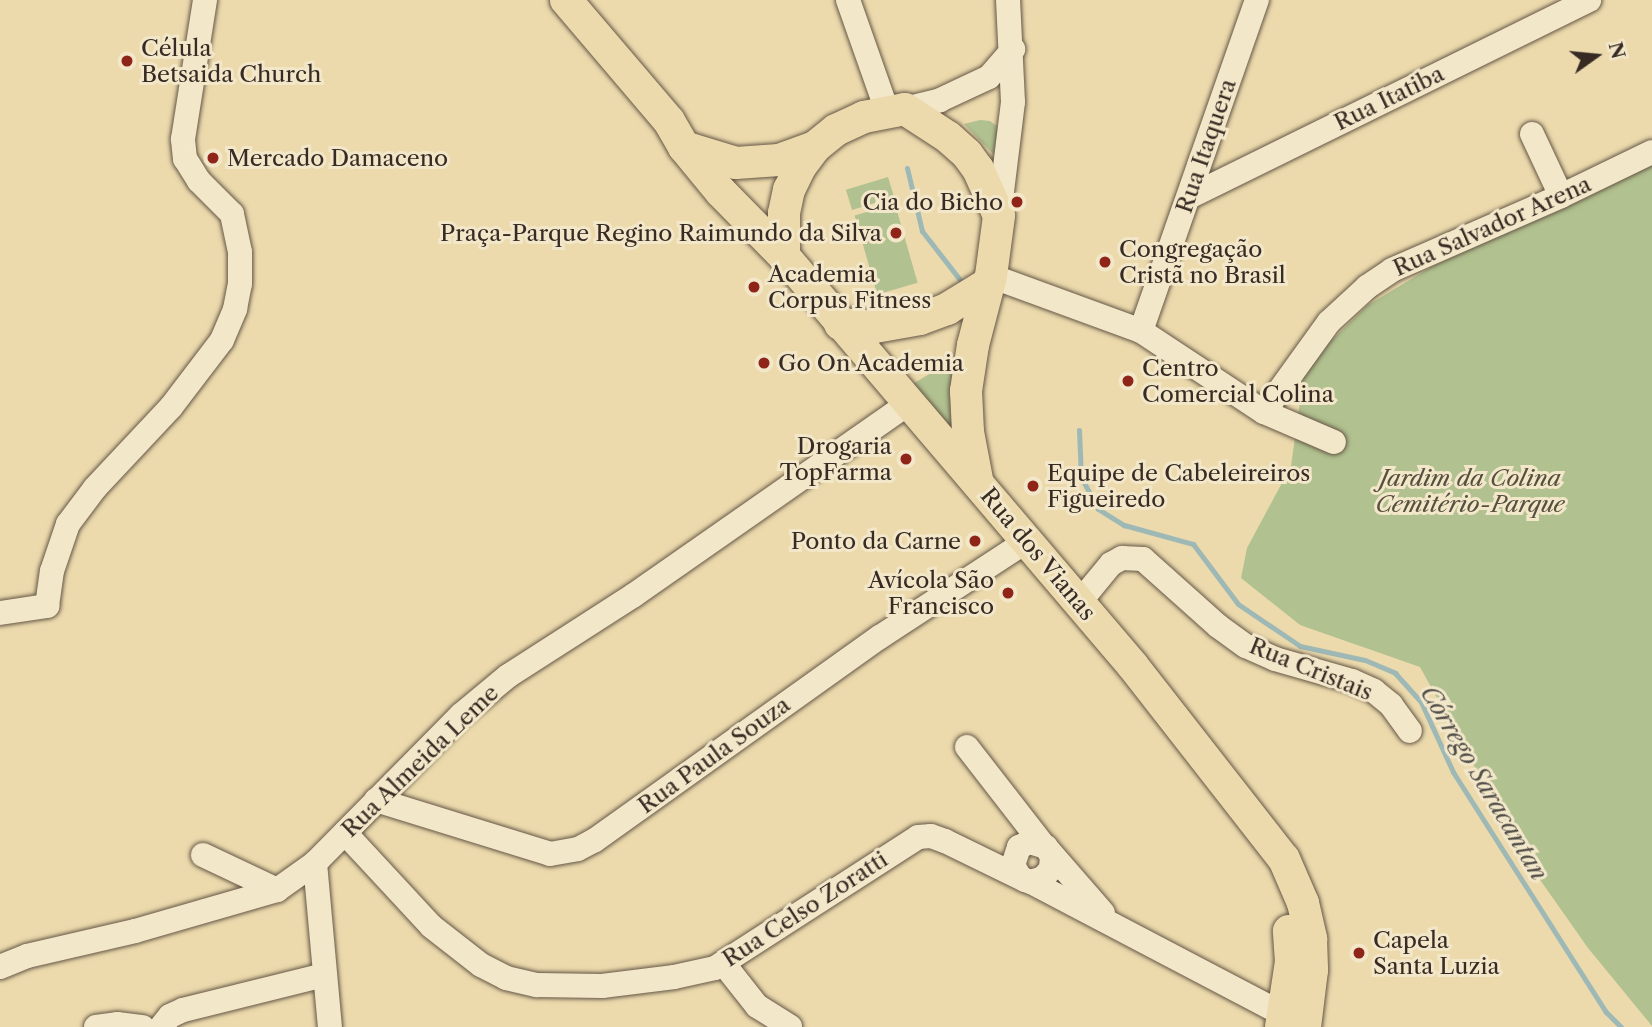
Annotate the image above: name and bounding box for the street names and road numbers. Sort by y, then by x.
street label: Rua Itatiba [1330,60,1448,136]
street label: Rua Itaquera [1170,75,1242,217]
street label: Rua Salvador Arena [1388,170,1596,282]
street label: Rua dos Vianas [974,482,1102,626]
street label: Rua Cristais [1245,632,1377,706]
street label: Rua Almeida Leme [335,679,505,843]
street label: Rua Paula Souza [632,690,796,820]
street label: Rua Celso Zoratti [717,845,893,973]

